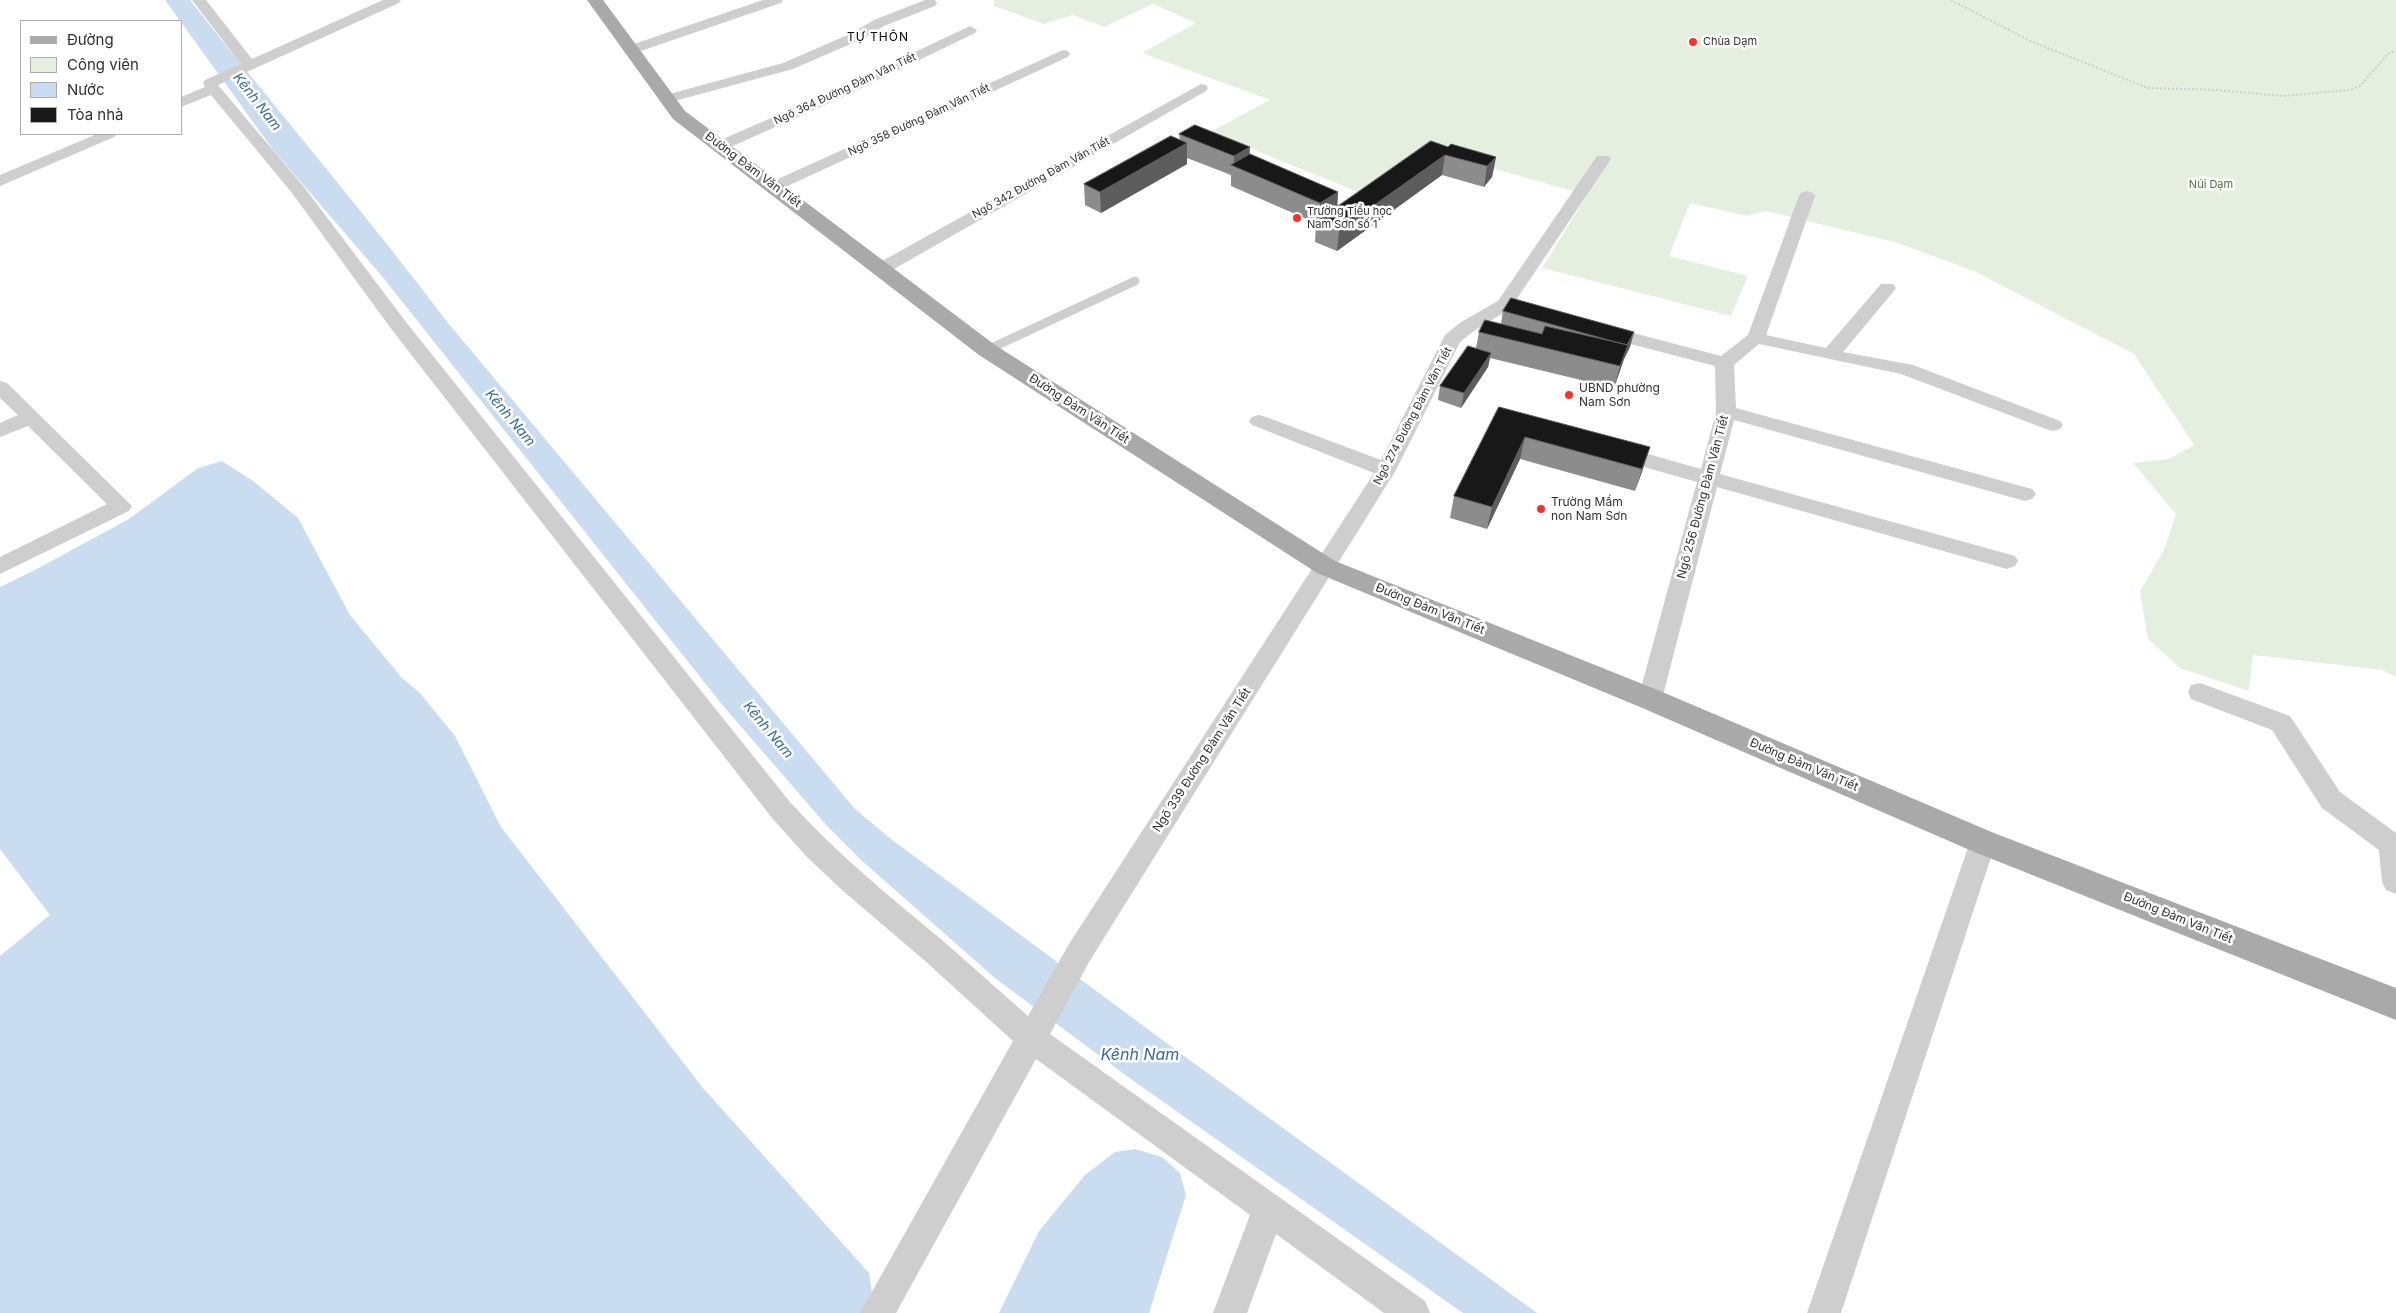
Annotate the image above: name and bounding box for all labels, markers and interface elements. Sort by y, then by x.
legend [20,20,182,135]
text: Đường [67,30,114,49]
district label: TỰ THÔN [846,30,910,44]
place label: Chùa Dạm [1703,35,1757,49]
marker: Chùa Dạm [1687,36,1699,48]
street label: Ngõ 364 Đường Đàm Văn Tiết [772,50,918,128]
text: Công viên [67,55,139,74]
water label: Kênh Nam [229,70,285,134]
text: Nước [67,80,105,99]
street label: Ngõ 358 Đường Đàm Văn Tiết [846,81,992,159]
text: Tòa nhà [67,105,123,124]
street label: Đường Đàm Văn Tiết [702,129,804,211]
street label: Ngõ 342 Đường Đàm Văn Tiết [970,135,1112,221]
park label: Núi Dạm [2189,178,2233,192]
place label: Trường Tiểu học Nam Sơn số 1 [1307,205,1392,231]
marker: Trường Tiểu học Nam Sơn số 1 [1291,212,1303,224]
street label: Ngõ 274 Đường Đàm Văn Tiết [1371,345,1455,487]
street label: Đường Đàm Văn Tiết [1026,371,1132,447]
place label: UBND phường Nam Sơn [1579,381,1660,409]
water label: Kênh Nam [481,386,539,450]
marker: UBND phường Nam Sơn [1563,389,1575,401]
street label: Ngõ 256 Đường Đàm Văn Tiết [1674,414,1732,580]
place label: Trường Mầm non Nam Sơn [1551,495,1627,523]
marker: Trường Mầm non Nam Sơn [1535,503,1547,515]
street label: Đường Đàm Văn Tiết [1373,581,1487,637]
street label: Ngõ 339 Đường Đàm Văn Tiết [1150,685,1254,835]
water label: Kênh Nam [739,698,797,762]
street label: Đường Đàm Văn Tiết [1748,736,1860,794]
street label: Đường Đàm Văn Tiết [2121,890,2235,946]
water label: Kênh Nam [1101,1045,1179,1065]

